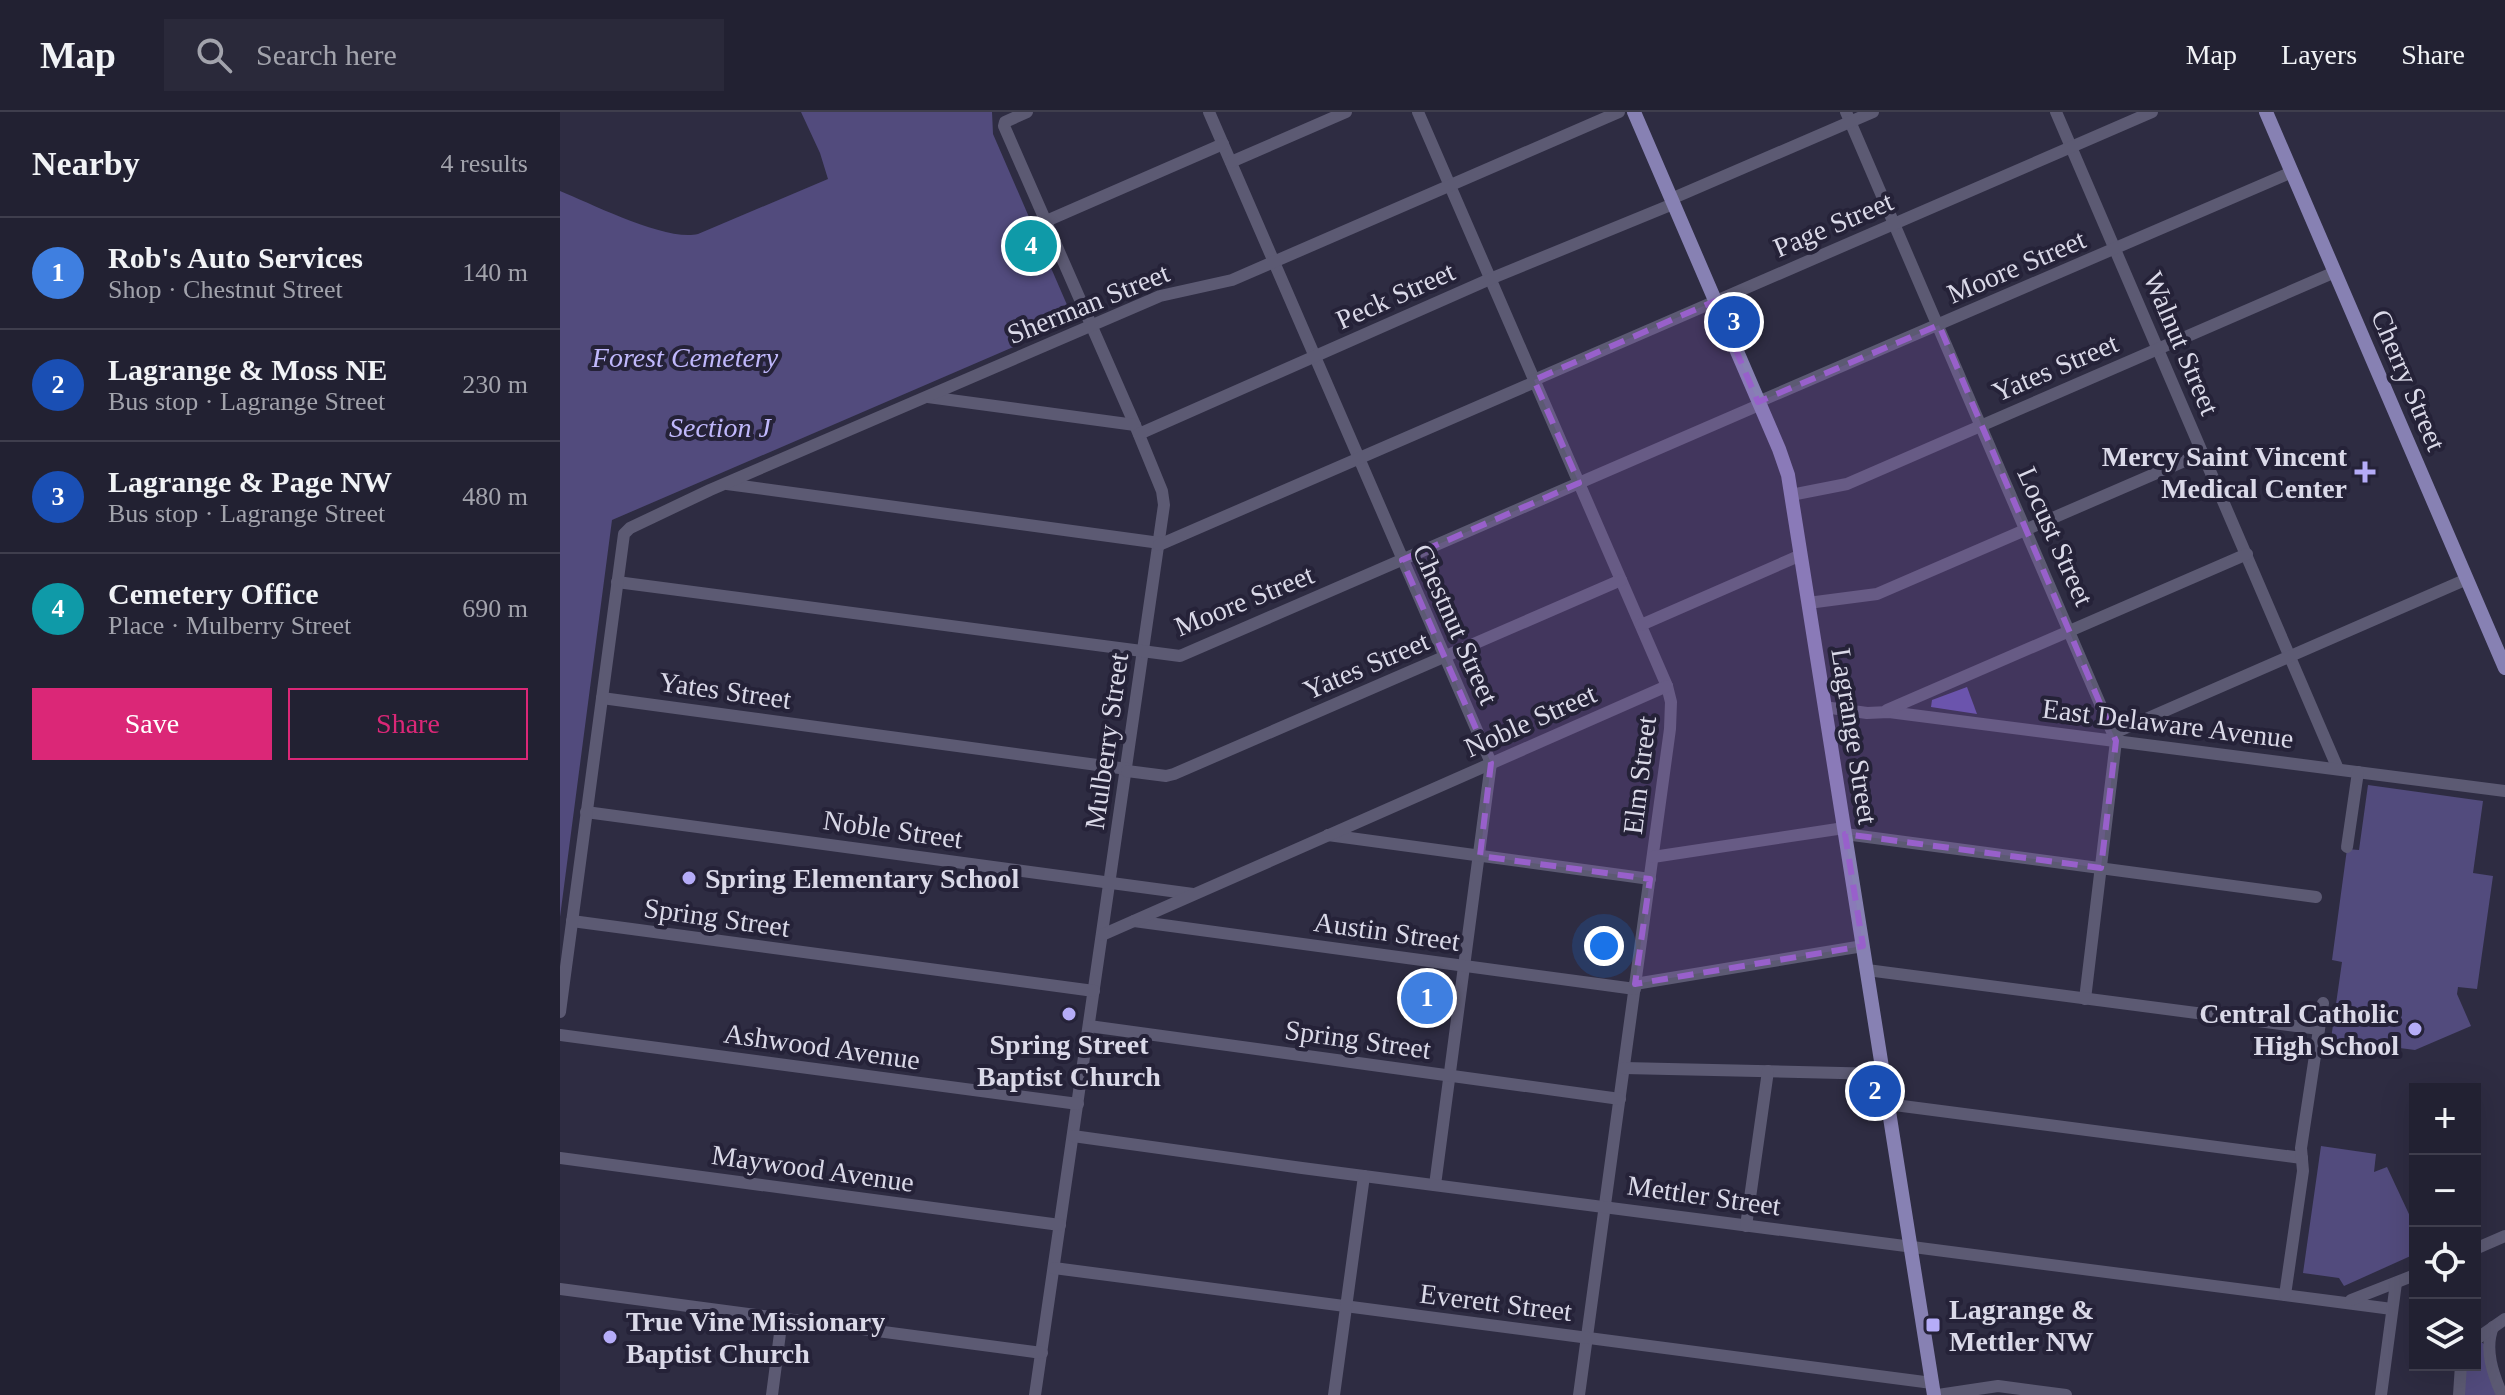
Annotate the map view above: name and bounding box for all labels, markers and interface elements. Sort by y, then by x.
search box [164,19,724,91]
icon: search [192,33,236,77]
text: Map [40,34,116,76]
text: Search here [256,38,397,71]
text: Map [2186,39,2237,70]
text: Layers [2281,39,2357,70]
text: Share [2401,39,2465,70]
text: Nearby [32,145,140,182]
text: 4 results [441,149,528,178]
street label: Page Street [1769,185,1898,263]
pin: 4 [1005,216,1057,276]
street label: Moore Street [1942,223,2090,309]
text: Rob's Auto Services [108,241,363,274]
street label: Peck Street [1331,255,1460,335]
street label: Sherman Street [1003,257,1174,350]
text: 1 [52,258,65,287]
text: 140 m [462,258,528,287]
street label: Walnut Street [2137,267,2226,420]
text: Shop · Chestnut Street [108,275,343,304]
pin: 3 [1708,292,1760,352]
street label: Cherry Street [2365,305,2452,456]
street label: Yates Street [1988,327,2123,408]
park label: Forest Cemetery [591,342,779,373]
text: Lagrange & Moss NE [108,353,387,386]
text: 2 [52,370,65,399]
text: 230 m [462,370,528,399]
text: Bus stop · Lagrange Street [108,387,385,416]
park label: Section J [669,412,772,443]
place label: Mercy Saint Vincent Medical Center [2102,441,2348,504]
marker: Mercy Saint Vincent Medical Center [2354,461,2376,483]
street label: Locust Street [2011,462,2100,611]
text: Lagrange & Page NW [108,465,392,498]
text: 3 [52,482,65,511]
text: 480 m [462,482,528,511]
text: Bus stop · Lagrange Street [108,499,385,528]
street label: Chestnut Street [1406,539,1505,709]
street label: Moore Street [1170,558,1318,642]
text: Cemetery Office [108,577,319,610]
text: 4 [52,594,65,623]
text: 690 m [462,594,528,623]
text: Place · Mulberry Street [108,611,351,640]
street label: Yates Street [1299,625,1434,706]
street label: Lagrange Street [1825,646,1884,827]
street label: Mulberry Street [1079,651,1134,831]
street label: Yates Street [657,666,793,715]
street label: Noble Street [1460,678,1601,763]
button: Save [32,688,272,760]
button: Share [288,688,528,760]
street label: East Delaware Avenue [2041,693,2295,754]
street label: Elm Street [1617,714,1662,836]
street label: Noble Street [821,804,965,855]
place label: Spring Elementary School [705,863,1019,894]
marker: Spring Elementary School [680,869,698,887]
street label: Spring Street [642,892,792,943]
street label: Austin Street [1312,906,1462,957]
your location [1584,926,1624,966]
pin: 1 [1401,968,1453,1028]
place label: Central Catholic High School [2199,998,2399,1061]
marker: Spring Street Baptist Church [1060,1005,1078,1023]
street label: Spring Street [1283,1014,1433,1065]
street label: Ashwood Avenue [722,1017,922,1076]
marker: Central Catholic High School [2406,1020,2424,1038]
place label: Spring Street Baptist Church [977,1029,1161,1092]
pin: 2 [1849,1061,1901,1121]
map controls [2409,1083,2481,1371]
button: + [2409,1083,2481,1155]
street label: Maywood Avenue [710,1139,916,1198]
button: − [2409,1155,2481,1227]
street label: Mettler Street [1625,1169,1783,1222]
button: locate [2409,1227,2481,1299]
street label: Everett Street [1418,1278,1574,1327]
place label: Lagrange & Mettler NW [1949,1294,2094,1357]
button: layers [2409,1299,2481,1371]
place label: True Vine Missionary Baptist Church [626,1306,885,1369]
marker: Lagrange & Mettler NW [1924,1316,1942,1334]
marker: True Vine Missionary Baptist Church [601,1328,619,1346]

